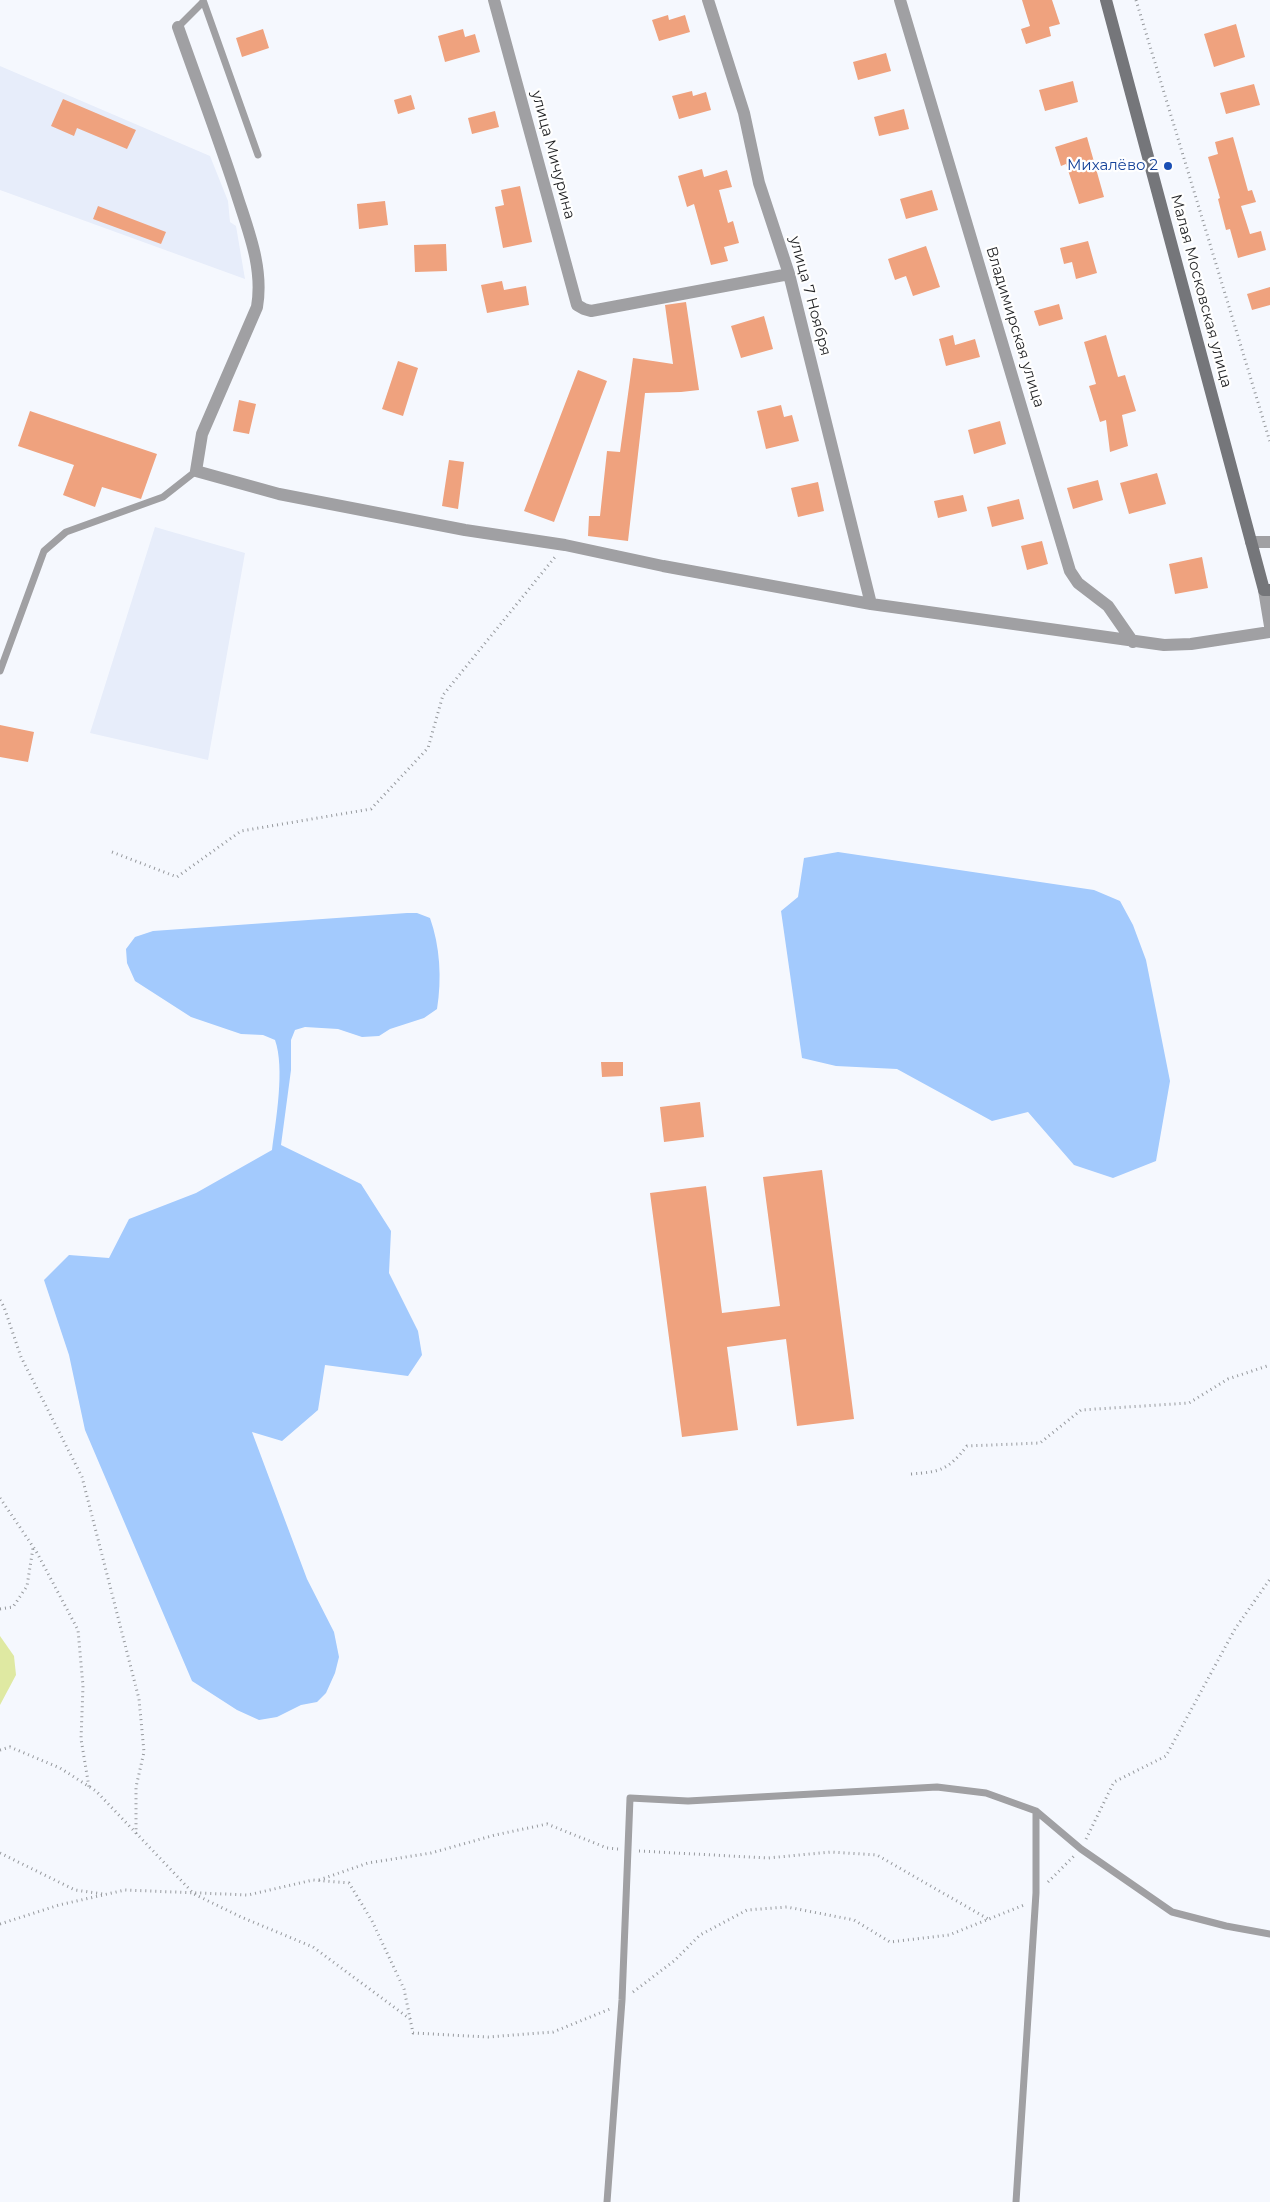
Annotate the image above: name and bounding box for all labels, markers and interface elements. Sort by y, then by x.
street label: улица Мичурина [527,89,579,221]
place label: Михалёво 2 [1067,157,1158,175]
marker: Михалёво 2 [1162,160,1174,172]
street label: Малая Московская улица [1166,192,1236,390]
street label: улица 7 Ноября [785,234,835,358]
street label: Владимирская улица [982,244,1048,410]

